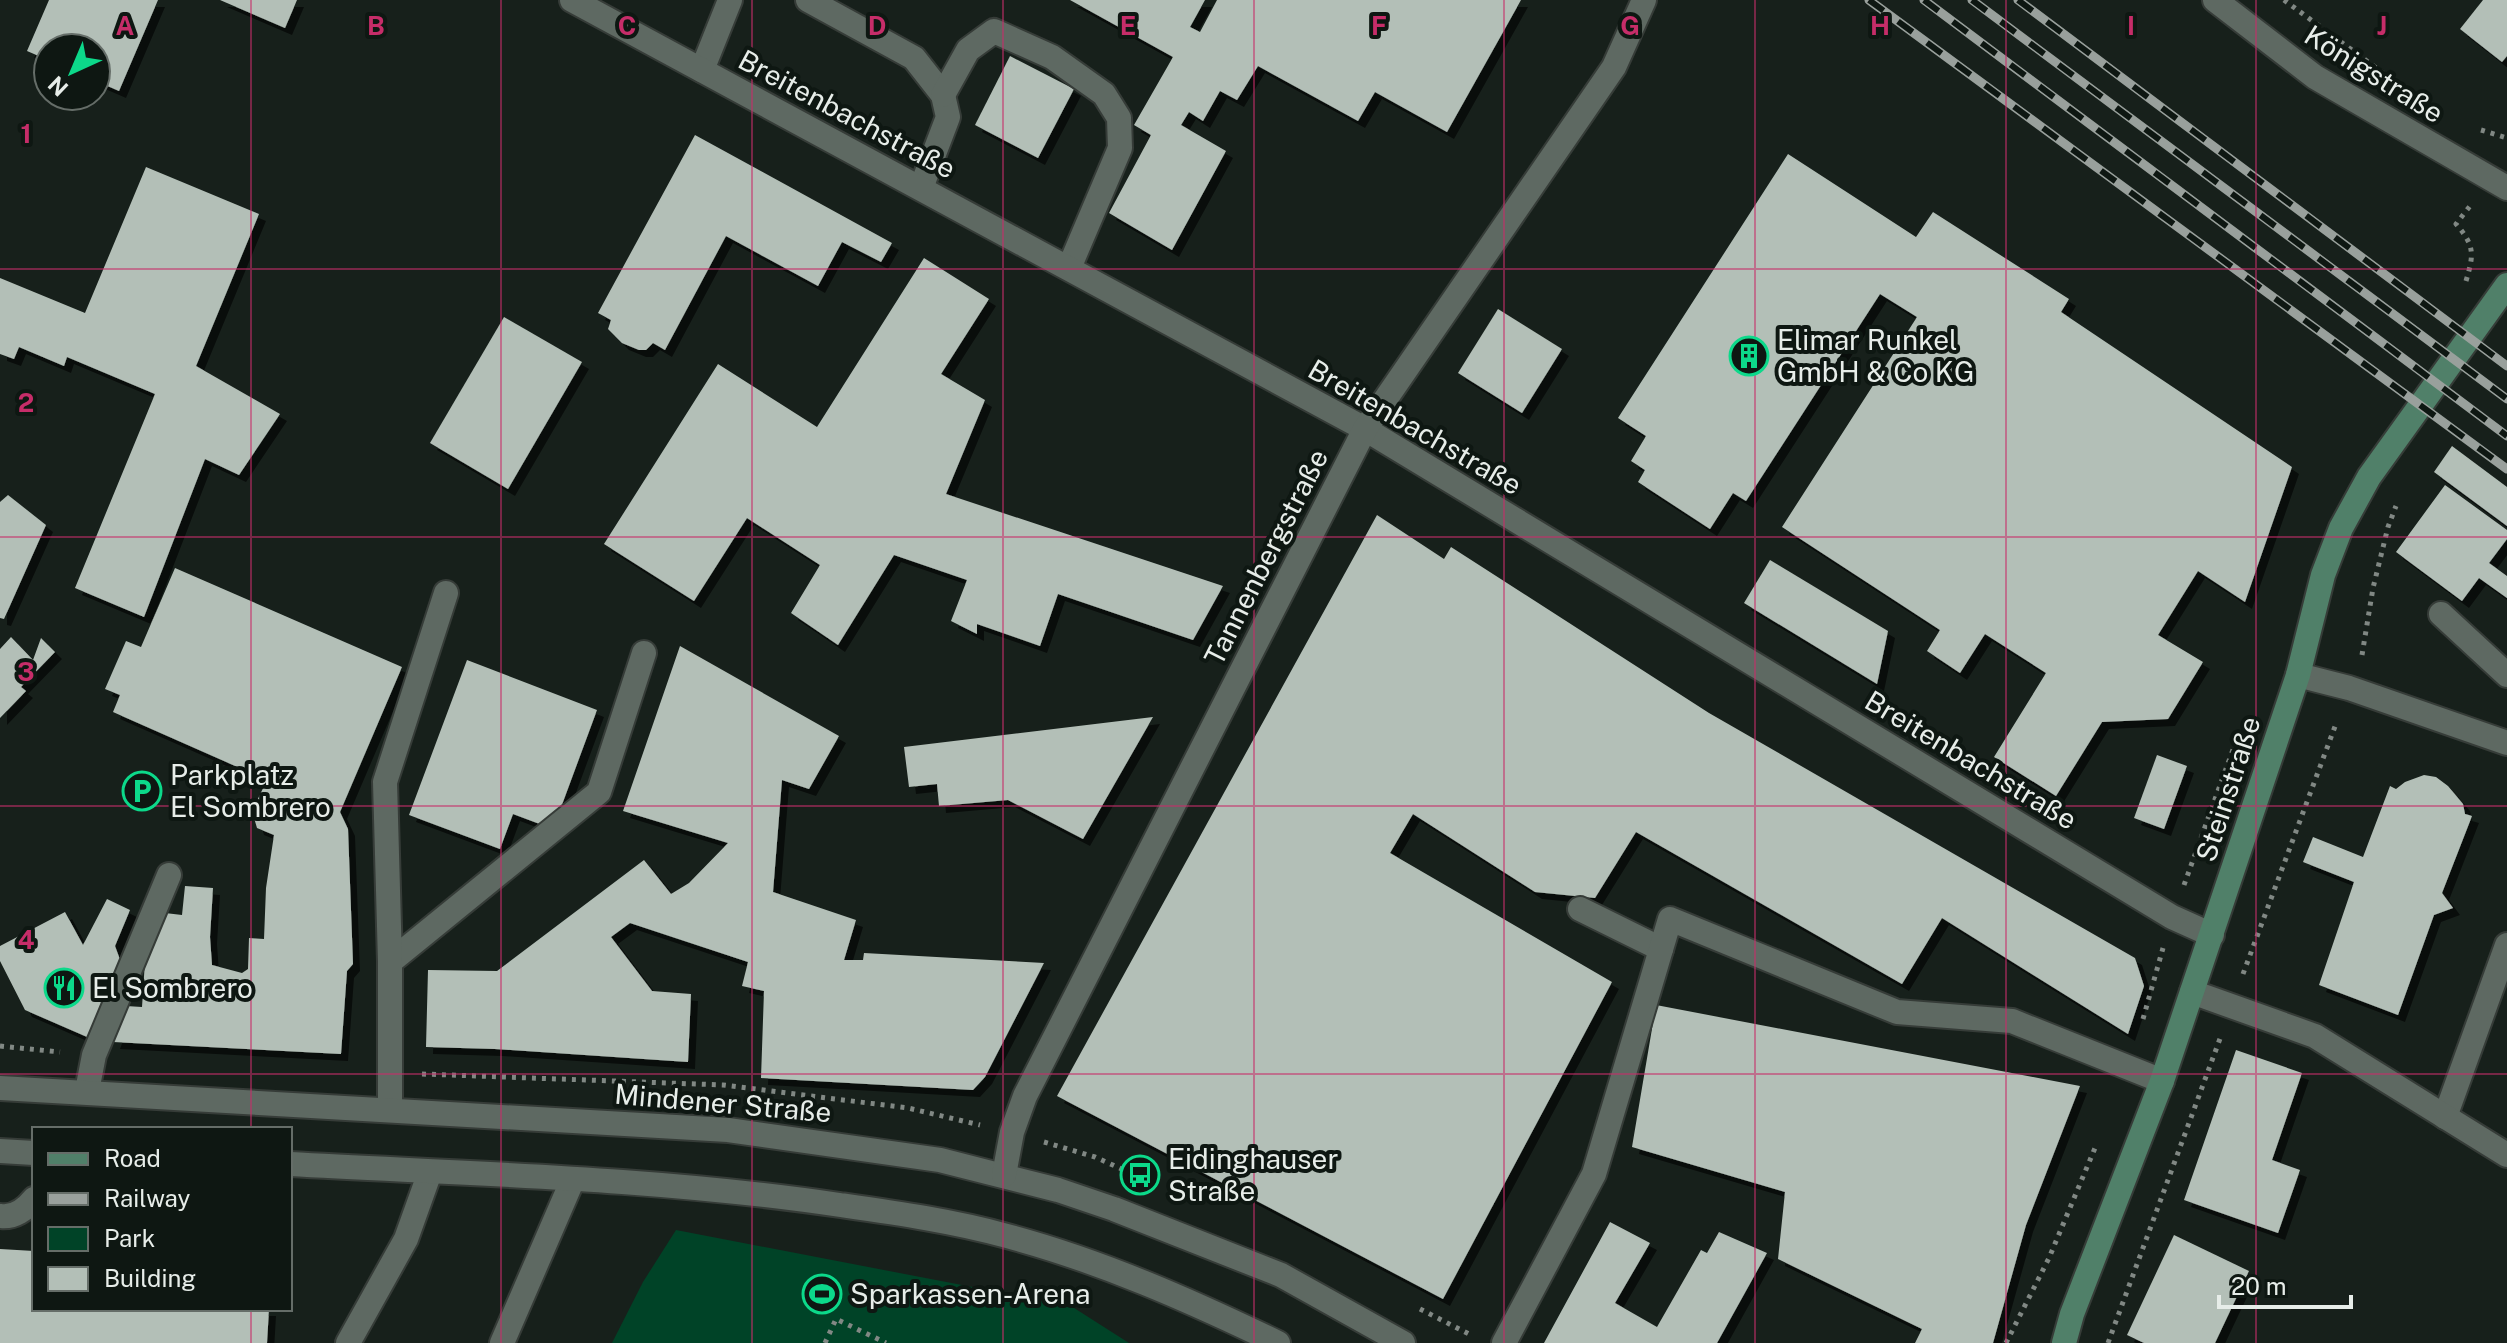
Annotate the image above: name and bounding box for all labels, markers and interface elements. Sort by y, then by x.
text: A [116,10,135,41]
text: B [367,10,385,41]
text: C [618,10,636,41]
text: D [868,10,886,41]
text: E [1120,10,1136,41]
text: F [1371,10,1387,41]
text: G [1620,10,1640,41]
text: H [1870,10,1890,41]
text: I [2127,10,2135,41]
text: J [2377,10,2387,41]
street label: Königstraße [2299,18,2450,129]
north arrow [32,32,112,112]
street label: Breitenbachstraße [733,42,961,185]
text: N [43,71,73,102]
text: 1 [20,118,32,149]
place label: Elimar Runkel GmbH & Co KG [1777,323,1974,388]
building icon: Elimar Runkel GmbH & Co KG [1728,335,1770,377]
street label: Breitenbachstraße [1303,352,1528,501]
text: 2 [18,387,34,418]
street label: Tannenbergstraße [1197,443,1334,670]
text: 3 [17,656,35,687]
street label: Breitenbachstraße [1860,683,2083,836]
street label: Steinstraße [2189,712,2267,866]
place label: Parkplatz El Sombrero [170,758,331,823]
parking icon: Parkplatz El Sombrero [121,770,163,812]
text: 4 [17,924,35,955]
restaurant icon: El Sombrero [43,967,85,1009]
place label: El Sombrero [92,971,253,1004]
street label: Mindener Straße [613,1077,833,1128]
legend [32,1127,292,1311]
place label: Eidinghauser Straße [1168,1142,1338,1207]
text: Road [104,1144,161,1172]
bus stop icon: Eidinghauser Straße [1119,1154,1161,1196]
text: Railway [104,1184,190,1212]
text: Park [104,1224,155,1252]
scale bar [2219,1259,2351,1309]
text: Building [104,1264,196,1292]
text: 20 m [2231,1272,2287,1300]
sports icon: Sparkassen-Arena [801,1273,843,1315]
place label: Sparkassen-Arena [850,1277,1091,1310]

